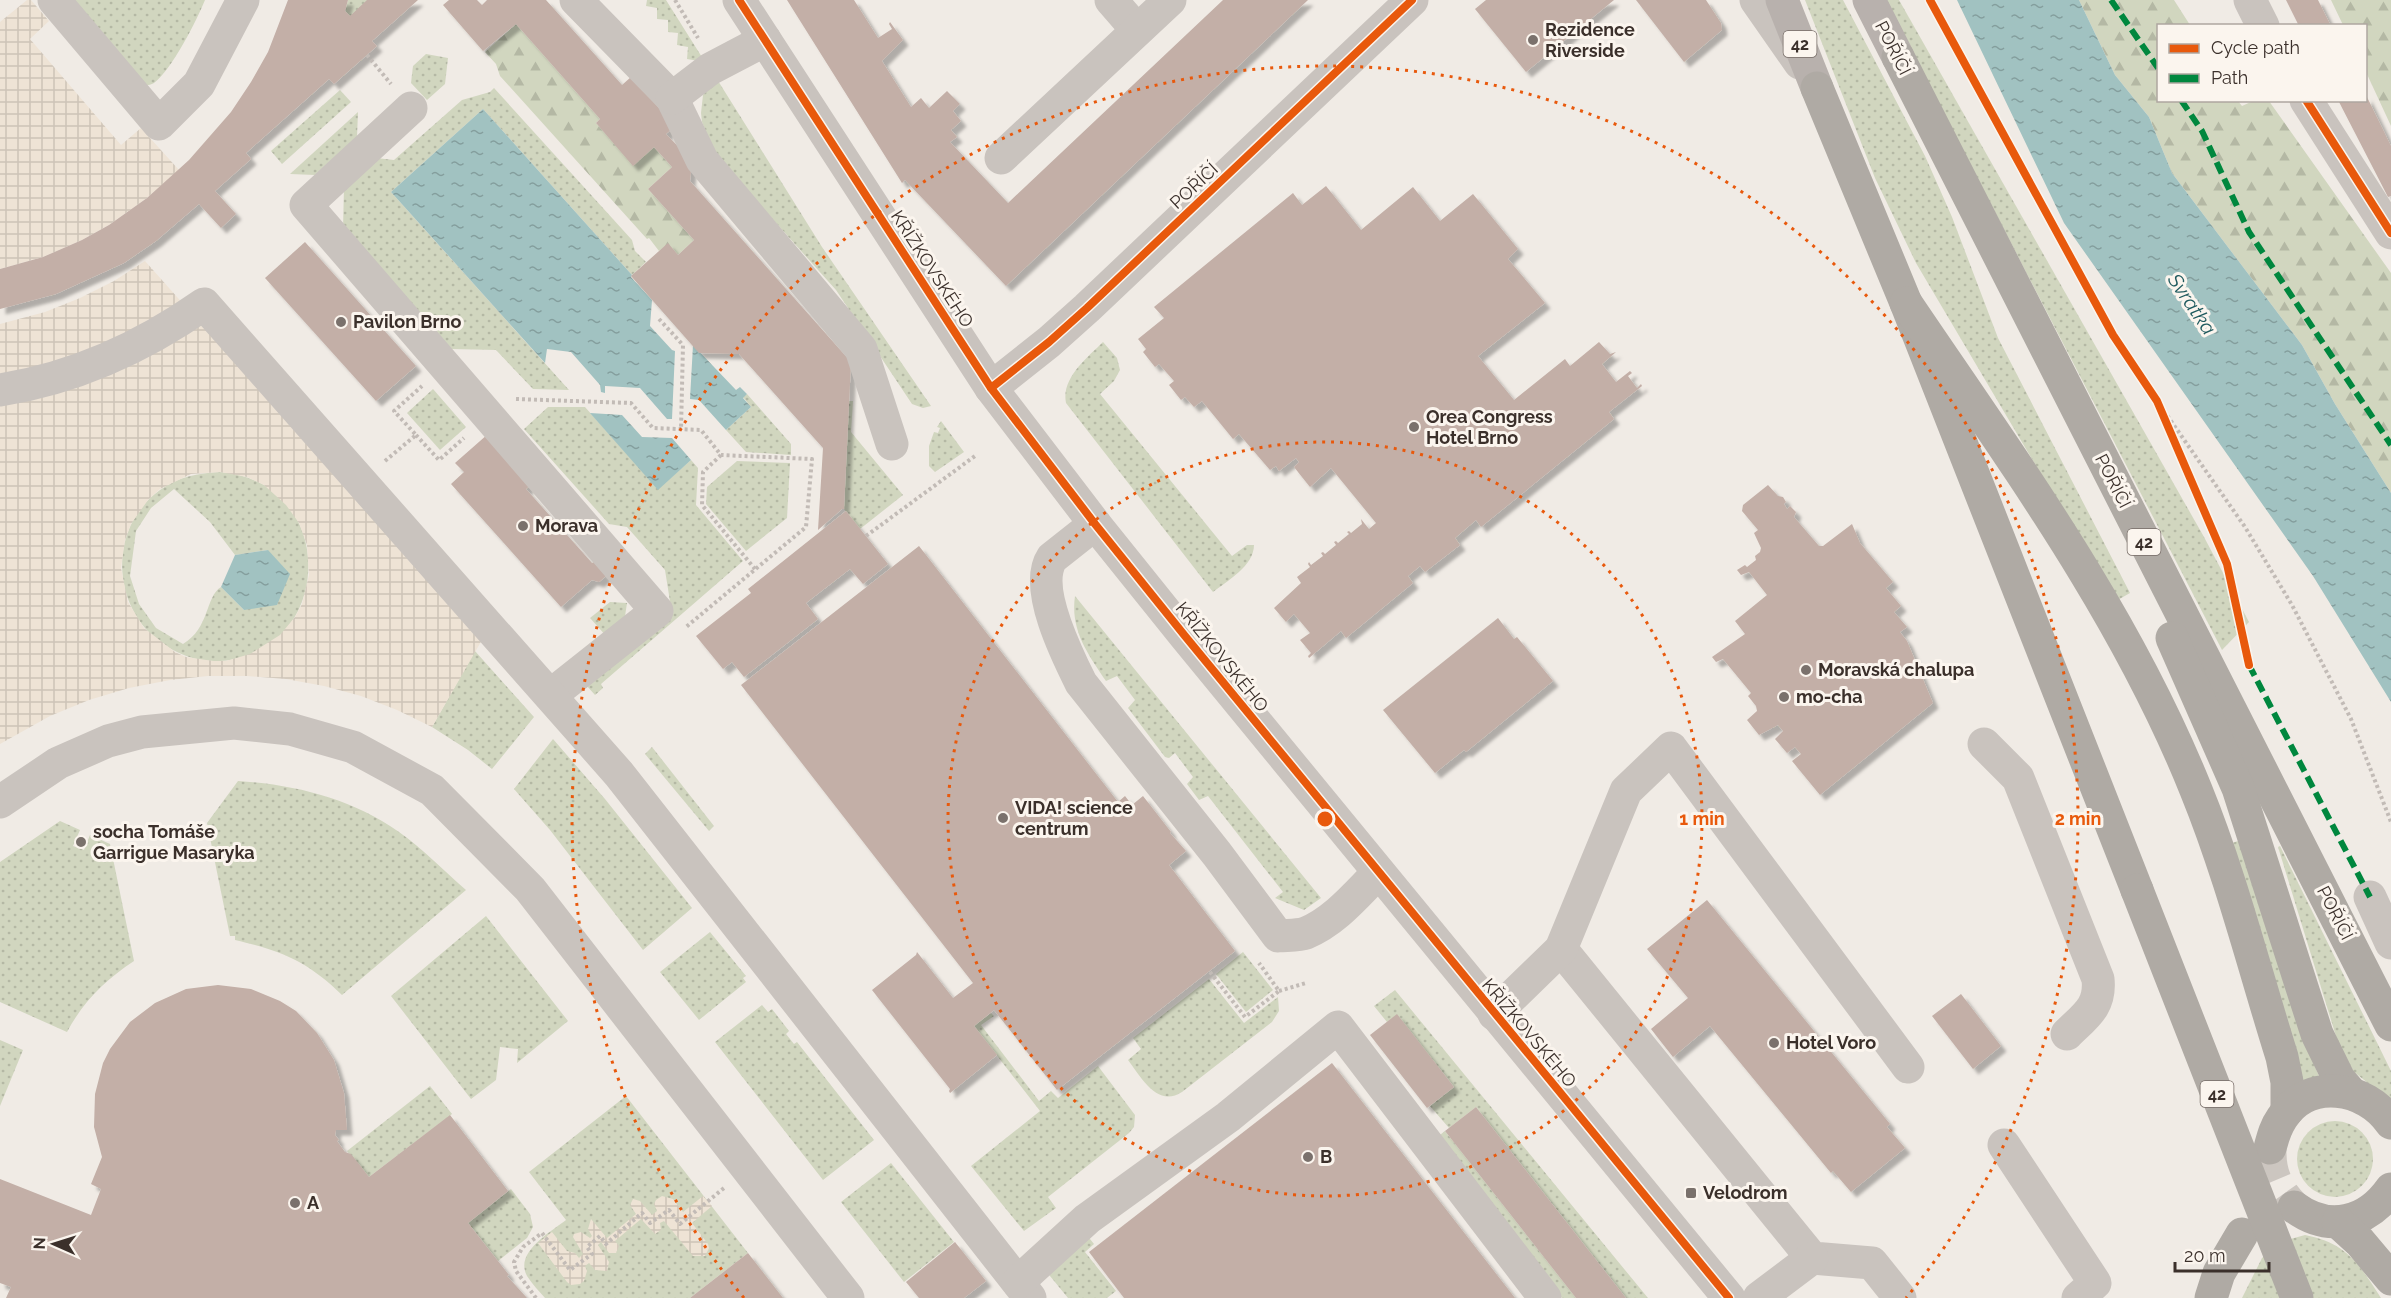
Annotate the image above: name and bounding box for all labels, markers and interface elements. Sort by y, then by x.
street label: POŘÍČÍ [1871,17,1917,79]
place label: Rezidence Riverside [1545,19,1635,61]
legend [2157,24,2367,102]
road number: 42 [1784,31,1816,57]
marker: Rezidence Riverside [1526,33,1540,47]
text: Cycle path [2211,37,2300,58]
text: Path [2211,67,2248,88]
street label: POŘÍČÍ [1165,157,1222,213]
street label: KŘÍŽKOVSKÉHO [887,206,979,331]
water label: Svratka [2162,268,2221,339]
place label: Pavilon Brno [353,311,461,332]
marker: Pavilon Brno [334,315,348,329]
place label: Orea Congress Hotel Brno [1426,406,1553,448]
marker: Orea Congress Hotel Brno [1407,420,1421,434]
street label: POŘÍČÍ [2091,450,2137,512]
place label: Morava [535,515,598,536]
marker: Morava [516,519,530,533]
road number: 42 [2128,529,2160,555]
street label: KŘÍŽKOVSKÉHO [1172,597,1274,716]
place label: Moravská chalupa [1818,659,1974,680]
marker: Moravská chalupa [1799,663,1813,677]
place label: mo-cha [1796,686,1863,707]
marker: mo-cha [1777,690,1791,704]
place label: VIDA! science centrum [1015,797,1133,839]
text: 1 min [1679,808,1725,829]
text: 2 min [2055,808,2101,829]
centre of rings [1315,809,1335,829]
marker: VIDA! science centrum [996,811,1010,825]
place label: socha Tomáše Garrigue Masaryka [93,821,255,863]
marker: socha Tomáše Garrigue Masaryka [74,835,88,849]
street label: POŘÍČÍ [2313,882,2359,944]
street label: KŘÍŽKOVSKÉHO [1478,974,1582,1091]
place label: Hotel Voro [1786,1032,1876,1053]
marker: Hotel Voro [1767,1036,1781,1050]
road number: 42 [2200,1081,2234,1107]
place label: B [1320,1146,1332,1167]
marker: B [1301,1150,1315,1164]
place label: Velodrom [1703,1182,1787,1203]
marker: Velodrom [1684,1186,1698,1200]
place label: A [307,1192,320,1213]
marker: A [288,1196,302,1210]
north arrow [24,1214,84,1274]
scale bar [2175,1235,2270,1273]
text: N [30,1237,49,1250]
text: 20 m [2184,1245,2226,1266]

